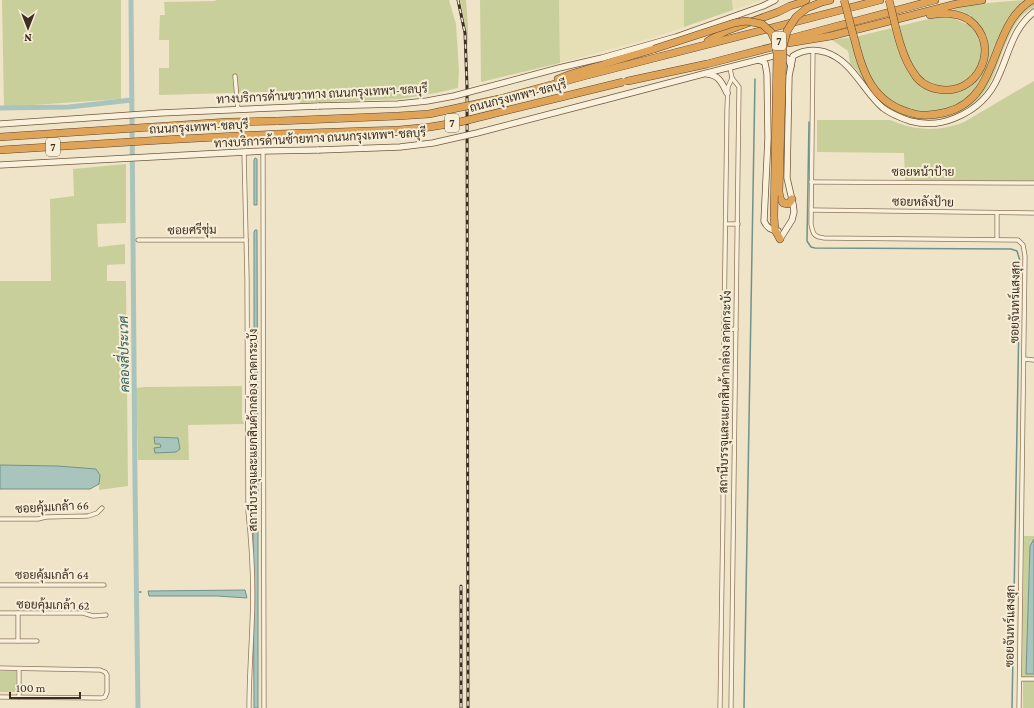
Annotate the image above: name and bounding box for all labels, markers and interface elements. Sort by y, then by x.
north arrow [8,8,48,48]
text: N [24,32,32,44]
road number: 7 [772,32,786,50]
street label: ถนนกรุงเทพฯ-ชลบุรี [468,76,569,117]
street label: ทางบริการด้านขวาทาง ถนนกรุงเทพฯ-ชลบุรี [216,80,428,109]
road number: 7 [445,114,459,132]
street label: ถนนกรุงเทพฯ-ชลบุรี [149,116,249,139]
street label: ทางบริการด้านซ้ายทาง ถนนกรุงเทพฯ-ชลบุรี [213,124,427,153]
road number: 7 [46,138,60,156]
street label: ซอยหน้าป้าย [892,165,954,179]
street label: ซอยหลังป้าย [892,194,954,210]
street label: ซอยศรีชุ่ม [167,222,217,239]
street label: ซอยจันทร์แสงสุก [1006,261,1025,343]
street label: สถานีบรรจุและแยกสินค้ากล่อง ลาดกระบัง [715,290,736,494]
water label: คลองสี่ประเวศ [111,315,132,393]
street label: สถานีบรรจุและแยกสินค้ากล่อง ลาดกระบัง [245,329,262,531]
street label: ซอยคุ้มเกล้า 66 [15,498,89,518]
street label: ซอยคุ้มเกล้า 64 [15,568,89,584]
street label: ซอยจันทร์แสงสุก [1001,585,1020,667]
street label: ซอยคุ้มเกล้า 62 [16,597,90,615]
scale bar [10,674,80,700]
text: 100 m [16,681,46,695]

